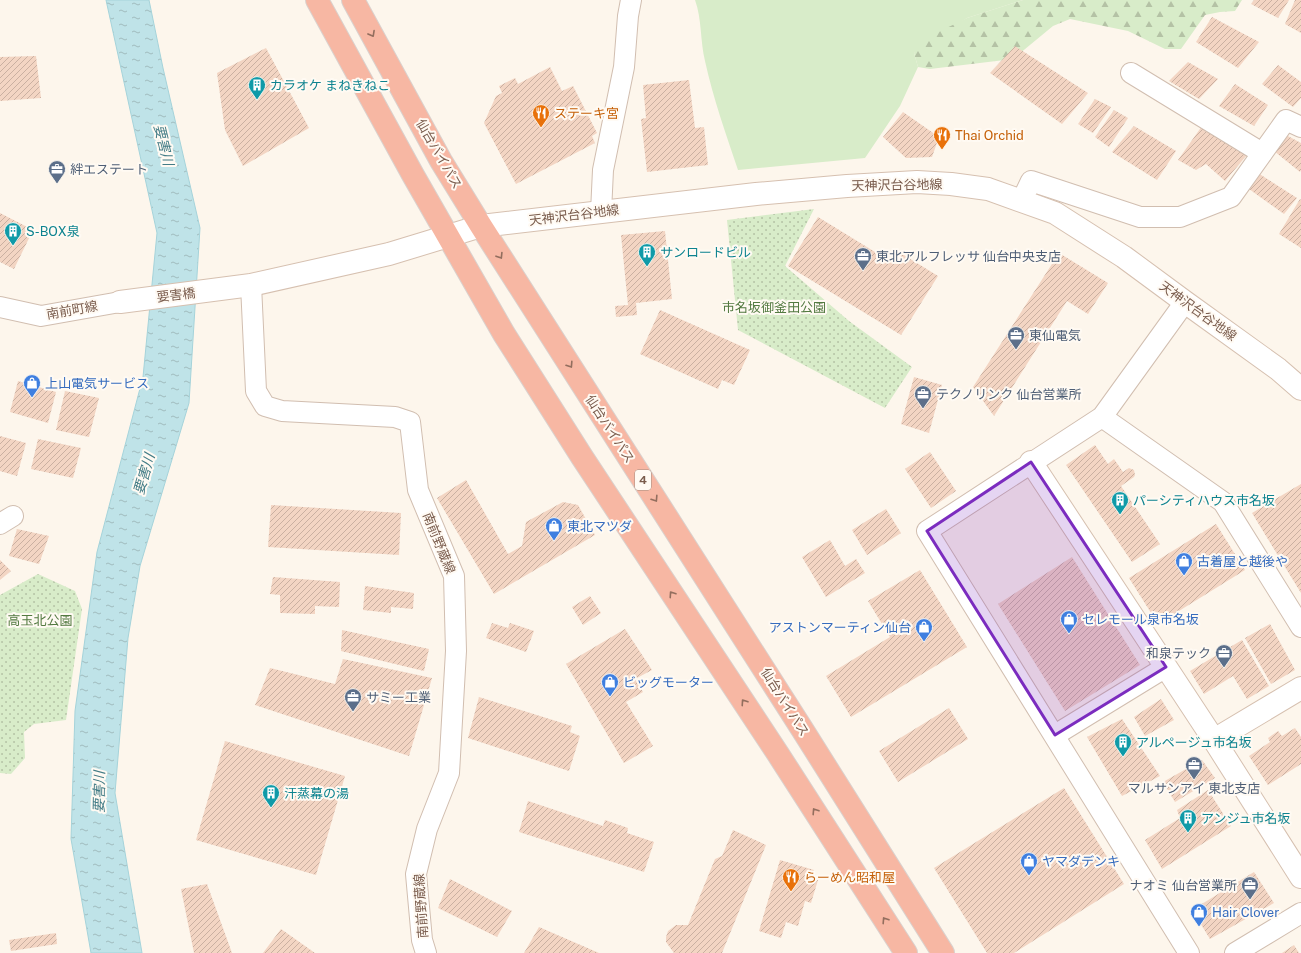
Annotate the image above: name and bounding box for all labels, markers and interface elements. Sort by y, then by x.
one-way arrow [367,30,374,37]
building icon: カラオケ まねきねこ [247,75,267,100]
place label: カラオケ まねきねこ [270,78,390,93]
restaurant icon: ステーキ宮 [531,103,551,128]
place label: ステーキ宮 [554,106,619,121]
street label: 仙台バイパス [413,117,465,191]
water label: 要害川 [151,123,177,169]
restaurant icon: Thai Orchid [932,125,952,150]
place label: Thai Orchid [955,128,1024,143]
office icon: 絆エステート [47,159,67,184]
place label: 絆エステート [70,162,148,177]
street label: 天神沢台谷地線 [851,177,943,193]
street label: 天神沢台谷地線 [528,202,620,228]
building icon: S-BOX泉 [3,221,23,246]
place label: S-BOX泉 [26,224,80,239]
building icon: サンロードビル [637,242,657,267]
place label: サンロードビル [660,245,751,260]
office icon: 東北アルフレッサ 仙台中央支店 [853,246,873,271]
place label: 東北アルフレッサ 仙台中央支店 [876,249,1061,264]
one-way arrow [495,252,502,259]
street label: 天神沢台谷地線 [1157,278,1239,344]
street label: 要害橋 [156,285,196,305]
street label: 南前町線 [45,298,99,322]
park label: 市名坂御釜田公園 [722,300,826,315]
office icon: 東仙電気 [1006,325,1026,350]
place label: 東仙電気 [1029,328,1081,343]
one-way arrow [565,361,572,368]
shop icon: 上山電気サービス [22,373,42,398]
place label: 上山電気サービス [45,376,149,391]
office icon: テクノリンク 仙台営業所 [913,384,933,409]
place label: テクノリンク 仙台営業所 [936,387,1081,402]
street label: 仙台バイパス [583,392,637,466]
water label: 要害川 [131,450,158,496]
road number: 4 [635,470,651,490]
building icon: パーシティハウス市名坂 [1110,490,1130,515]
place label: パーシティハウス市名坂 [1133,493,1275,508]
one-way arrow [650,494,657,501]
street label: 南前野蔵線 [420,510,458,576]
shop icon: 東北マツダ [544,516,564,541]
place label: 東北マツダ [567,519,632,534]
shop icon: 古着屋と越後や [1174,551,1194,576]
place label: 古着屋と越後や [1197,554,1288,569]
one-way arrow [669,591,676,598]
shop icon: セレモール泉市名坂 [1059,609,1079,634]
place label: セレモール泉市名坂 [1082,612,1199,627]
park label: 高玉北公園 [7,613,73,628]
shop icon: アストンマーティン仙台 [914,617,934,642]
place label: アストンマーティン仙台 [769,620,911,635]
office icon: 和泉テック [1214,643,1234,668]
place label: 和泉テック [1146,646,1211,661]
street label: 仙台バイパス [758,665,812,739]
shop icon: ビッグモーター [600,672,620,697]
place label: ビッグモーター [623,675,714,690]
office icon: サミー工業 [343,687,363,712]
place label: サミー工業 [366,690,431,705]
one-way arrow [742,699,749,706]
building icon: アルページュ市名坂 [1113,732,1133,757]
place label: アルページュ市名坂 [1136,735,1252,750]
office icon: マルサンアイ 東北支店 [1184,755,1204,780]
water label: 要害川 [91,769,107,813]
place label: マルサンアイ 東北支店 [1128,781,1260,796]
building icon: 汗蒸幕の湯 [261,783,281,808]
place label: 汗蒸幕の湯 [284,786,349,801]
one-way arrow [812,808,819,815]
building icon: アンジュ市名坂 [1178,808,1198,833]
place label: アンジュ市名坂 [1201,811,1291,826]
shop icon: ヤマダデンキ [1019,851,1039,876]
place label: ヤマダデンキ [1042,854,1120,869]
restaurant icon: らーめん昭和屋 [781,867,801,892]
place label: らーめん昭和屋 [804,870,895,885]
street label: 南前野蔵線 [411,873,431,939]
office icon: ナオミ 仙台営業所 [1240,875,1260,900]
place label: ナオミ 仙台営業所 [1130,878,1237,893]
shop icon: Hair Clover [1189,902,1209,927]
place label: Hair Clover [1212,905,1279,920]
one-way arrow [882,917,889,924]

